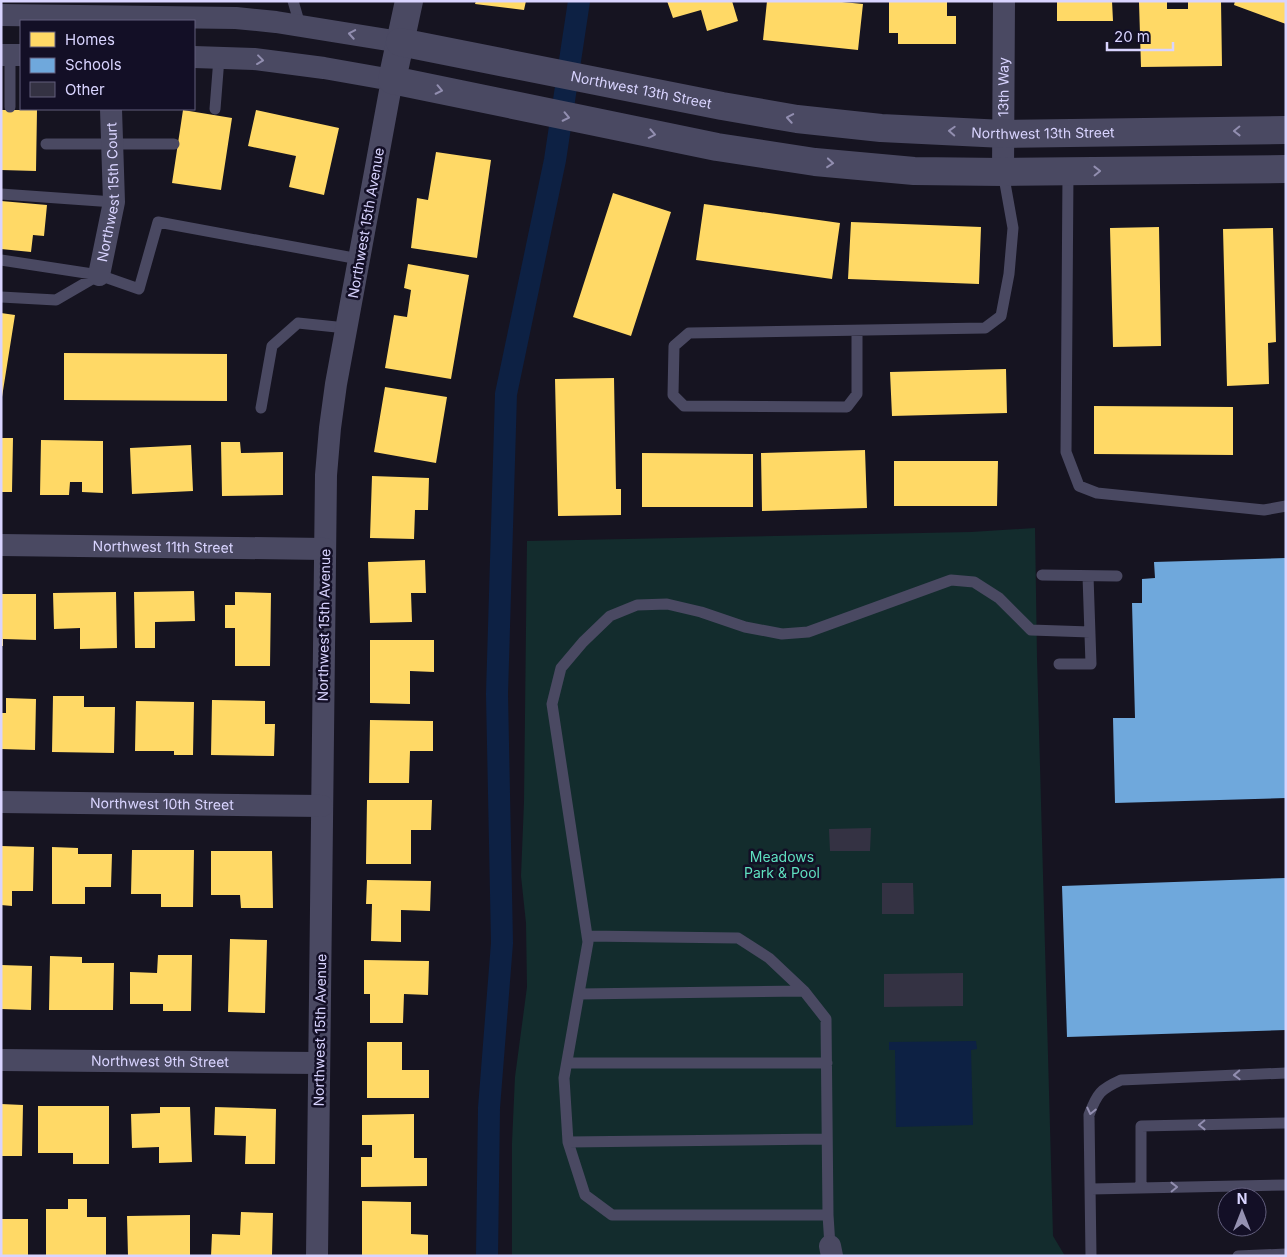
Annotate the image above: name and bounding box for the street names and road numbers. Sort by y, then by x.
street label: 13th Way [994,57,1012,117]
street label: Northwest 13th Street [569,67,714,112]
street label: Northwest 15th Court [93,122,122,263]
street label: Northwest 13th Street [971,123,1115,142]
street label: Northwest 15th Avenue [344,146,387,300]
street label: Northwest 11th Street [93,537,234,556]
street label: Northwest 15th Avenue [314,548,333,702]
street label: Northwest 10th Street [90,794,234,813]
street label: Northwest 15th Avenue [310,953,329,1107]
street label: Northwest 9th Street [91,1052,229,1070]

